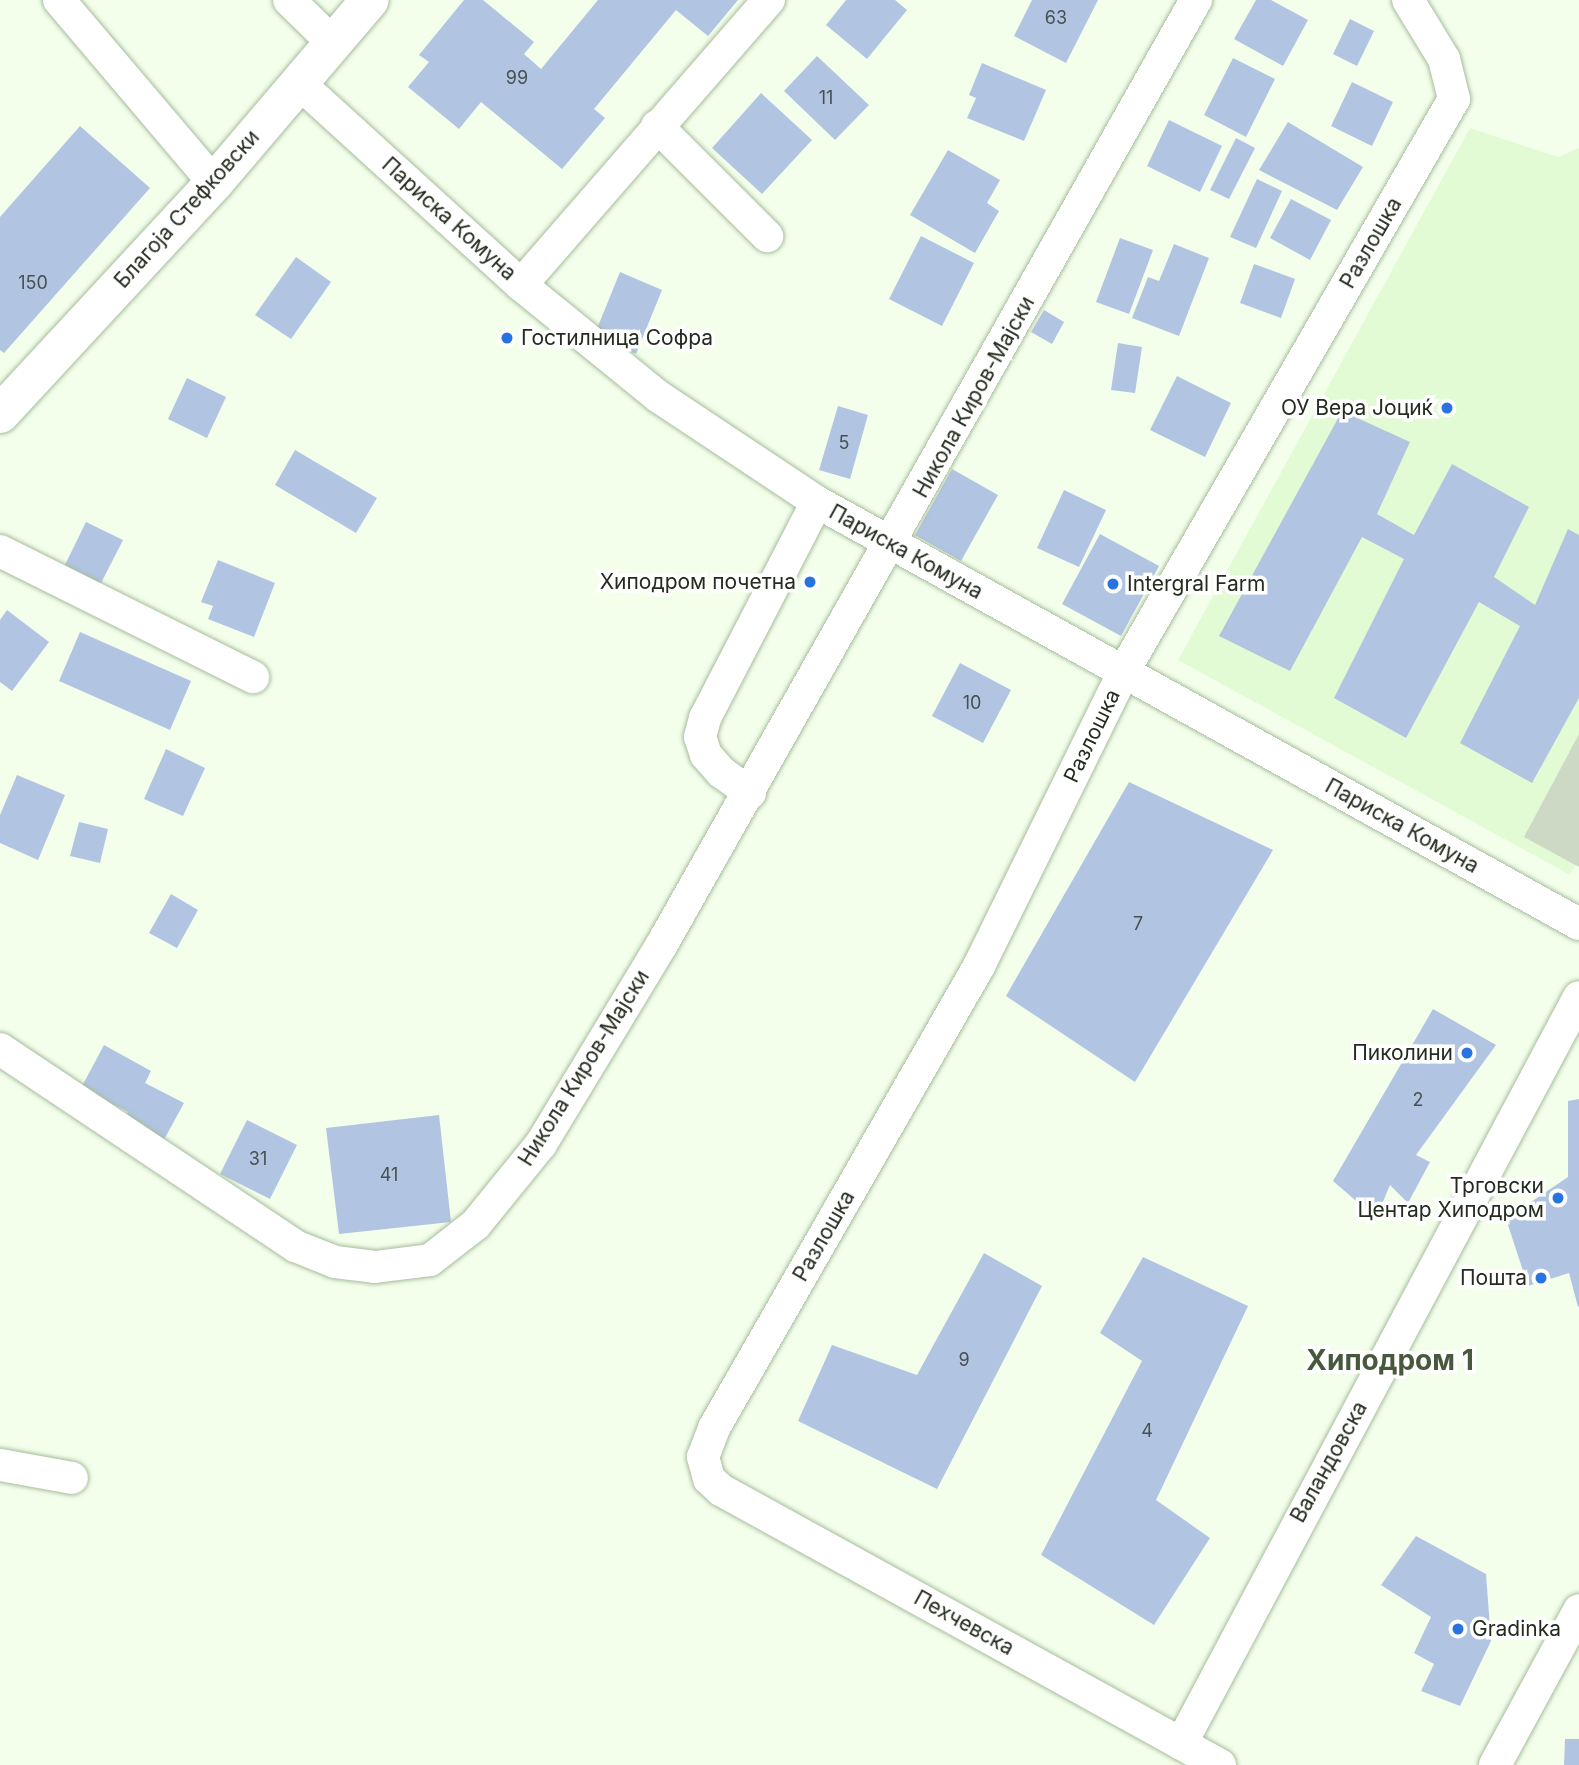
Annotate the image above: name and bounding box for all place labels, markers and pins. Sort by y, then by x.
place label: Гостилница Софра [521,325,713,351]
marker: Гостилница Софра [499,330,515,346]
place label: ОУ Вера Јоциќ [1281,395,1433,421]
marker: ОУ Вера Јоциќ [1439,400,1455,416]
place label: Хиподром почетна [600,569,796,595]
place label: Intergral Farm [1127,571,1265,597]
marker: Хиподром почетна [802,574,818,590]
marker: Intergral Farm [1105,576,1121,592]
place label: Пиколини [1352,1040,1453,1066]
marker: Пиколини [1459,1045,1475,1061]
place label: Трговски Центар Хиподром [1357,1173,1544,1223]
marker: Трговски Центар Хиподром [1550,1190,1566,1206]
place label: Пошта [1460,1265,1527,1291]
marker: Пошта [1533,1270,1549,1286]
place label: Gradinka [1472,1616,1561,1642]
marker: Gradinka [1450,1621,1466,1637]

